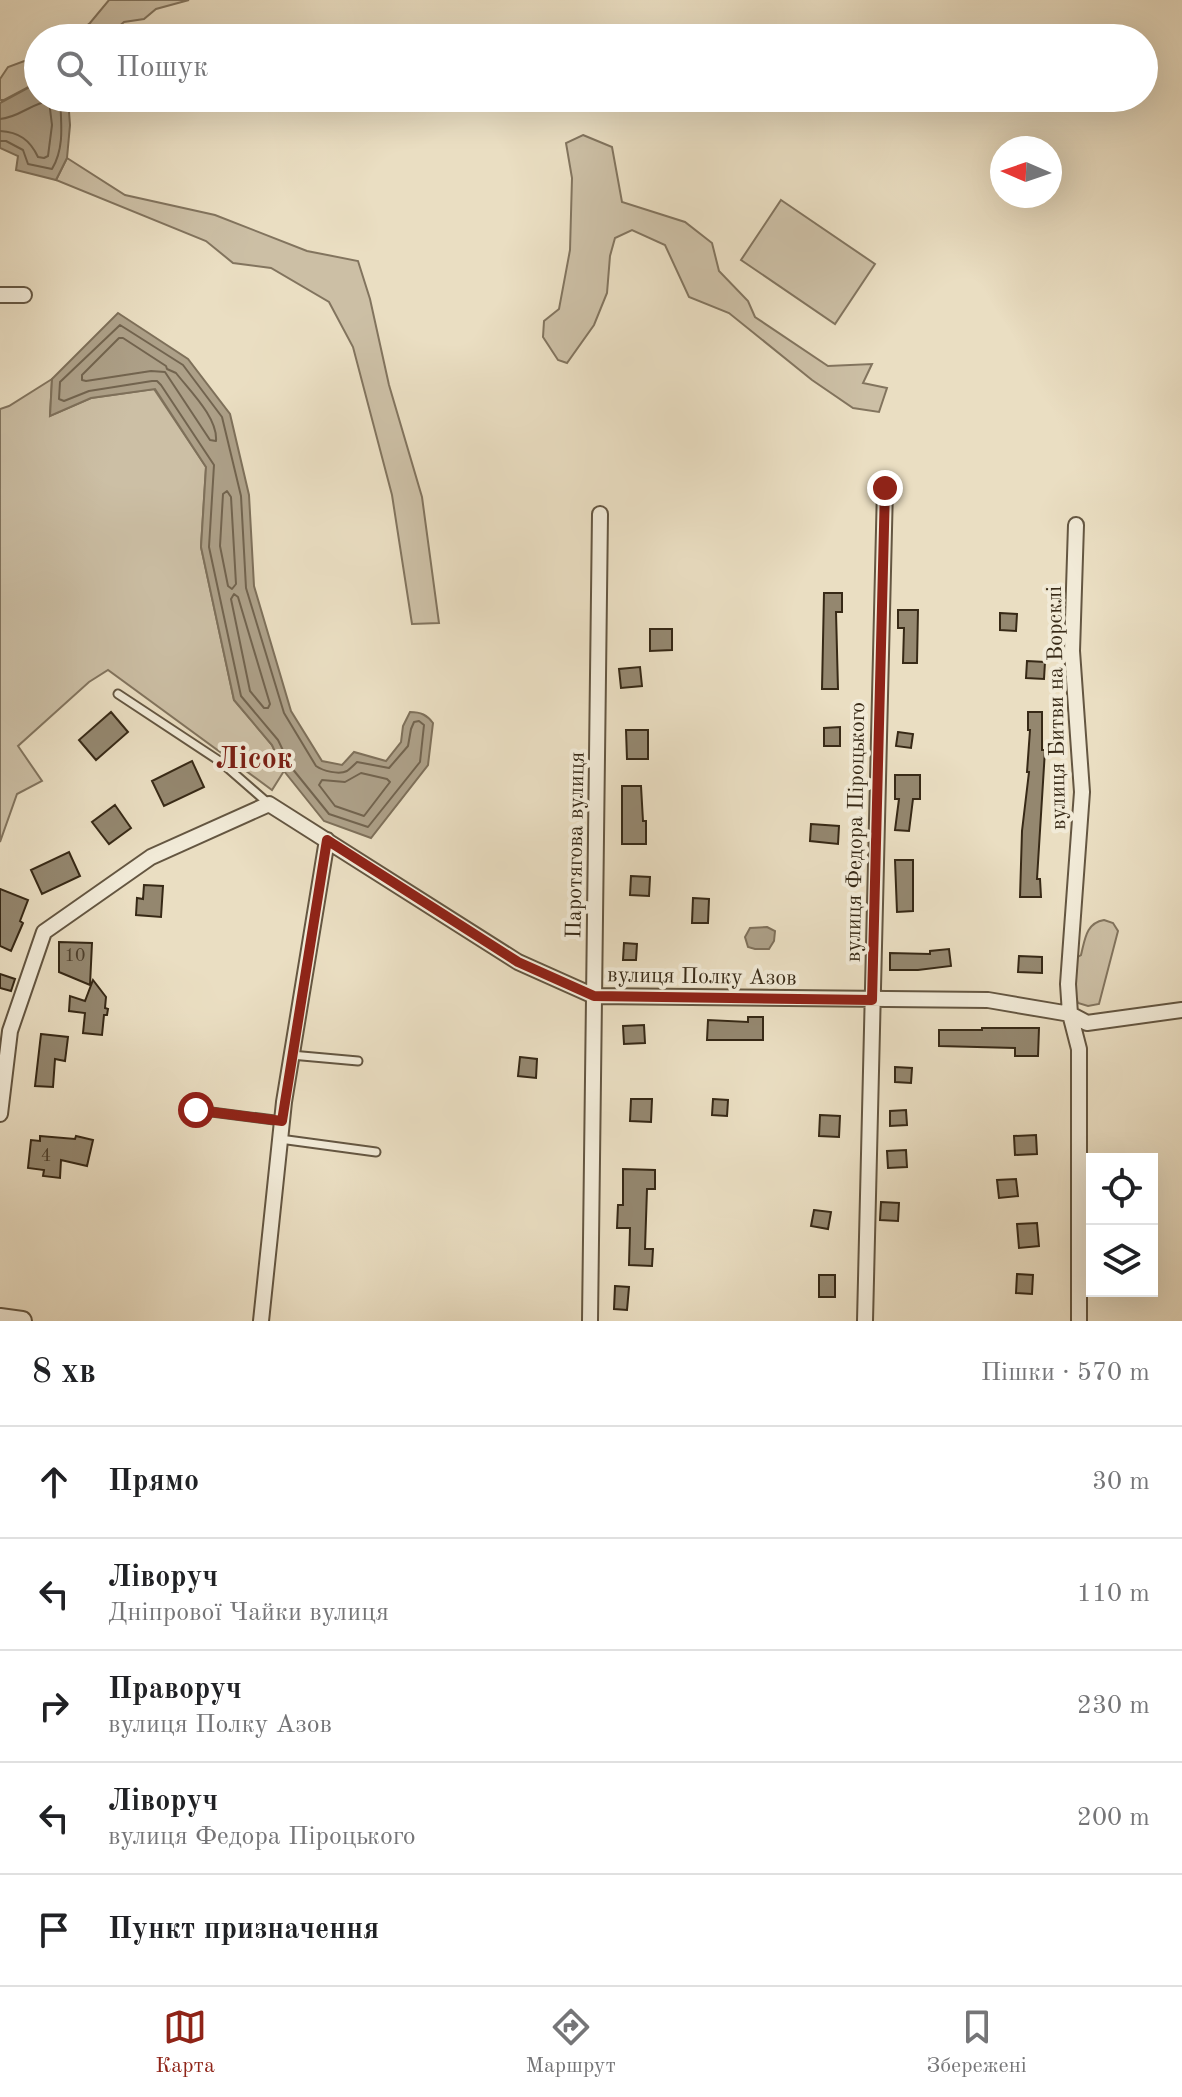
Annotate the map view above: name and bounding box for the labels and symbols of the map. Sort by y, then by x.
north arrow [990,136,1062,208]
route end [867,470,903,506]
street label: вулиця Битви на Ворсклі [1044,586,1070,830]
street label: вулиця Федора Піроцького [843,702,869,962]
district label: Лісок [215,745,293,775]
street label: Паротягова вулиця [563,752,589,939]
house number: 10 [65,947,85,965]
street label: вулиця Полку Азов [607,964,797,990]
route start [178,1092,214,1128]
house number: 4 [41,1147,51,1165]

